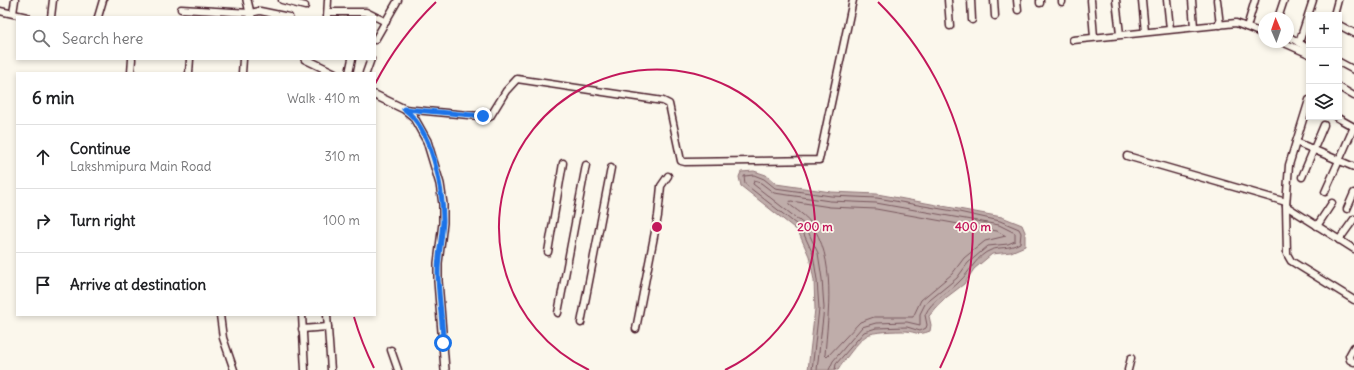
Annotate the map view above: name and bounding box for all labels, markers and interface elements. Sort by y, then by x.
north arrow [1258,12,1294,48]
map controls [1306,12,1342,120]
button: + [1306,12,1342,48]
search box [16,16,376,60]
icon: search [30,27,52,49]
text: Search here [62,29,143,48]
button: − [1306,48,1342,84]
button: layers [1306,84,1342,120]
text: 6 min [32,87,74,109]
text: Walk · 410 m [287,90,360,107]
route end [474,107,492,125]
text: Continue [70,139,131,158]
icon: ahead [32,146,54,168]
text: 310 m [325,148,360,165]
text: Lakshmipura Main Road [70,158,211,175]
icon: right [32,210,54,232]
text: Turn right [70,211,135,230]
text: 100 m [323,212,360,229]
text: 200 m [797,219,833,234]
text: 400 m [955,219,992,234]
centre of rings [650,220,664,234]
icon: arrive [32,274,54,296]
text: Arrive at destination [70,275,206,294]
route start [434,334,452,352]

